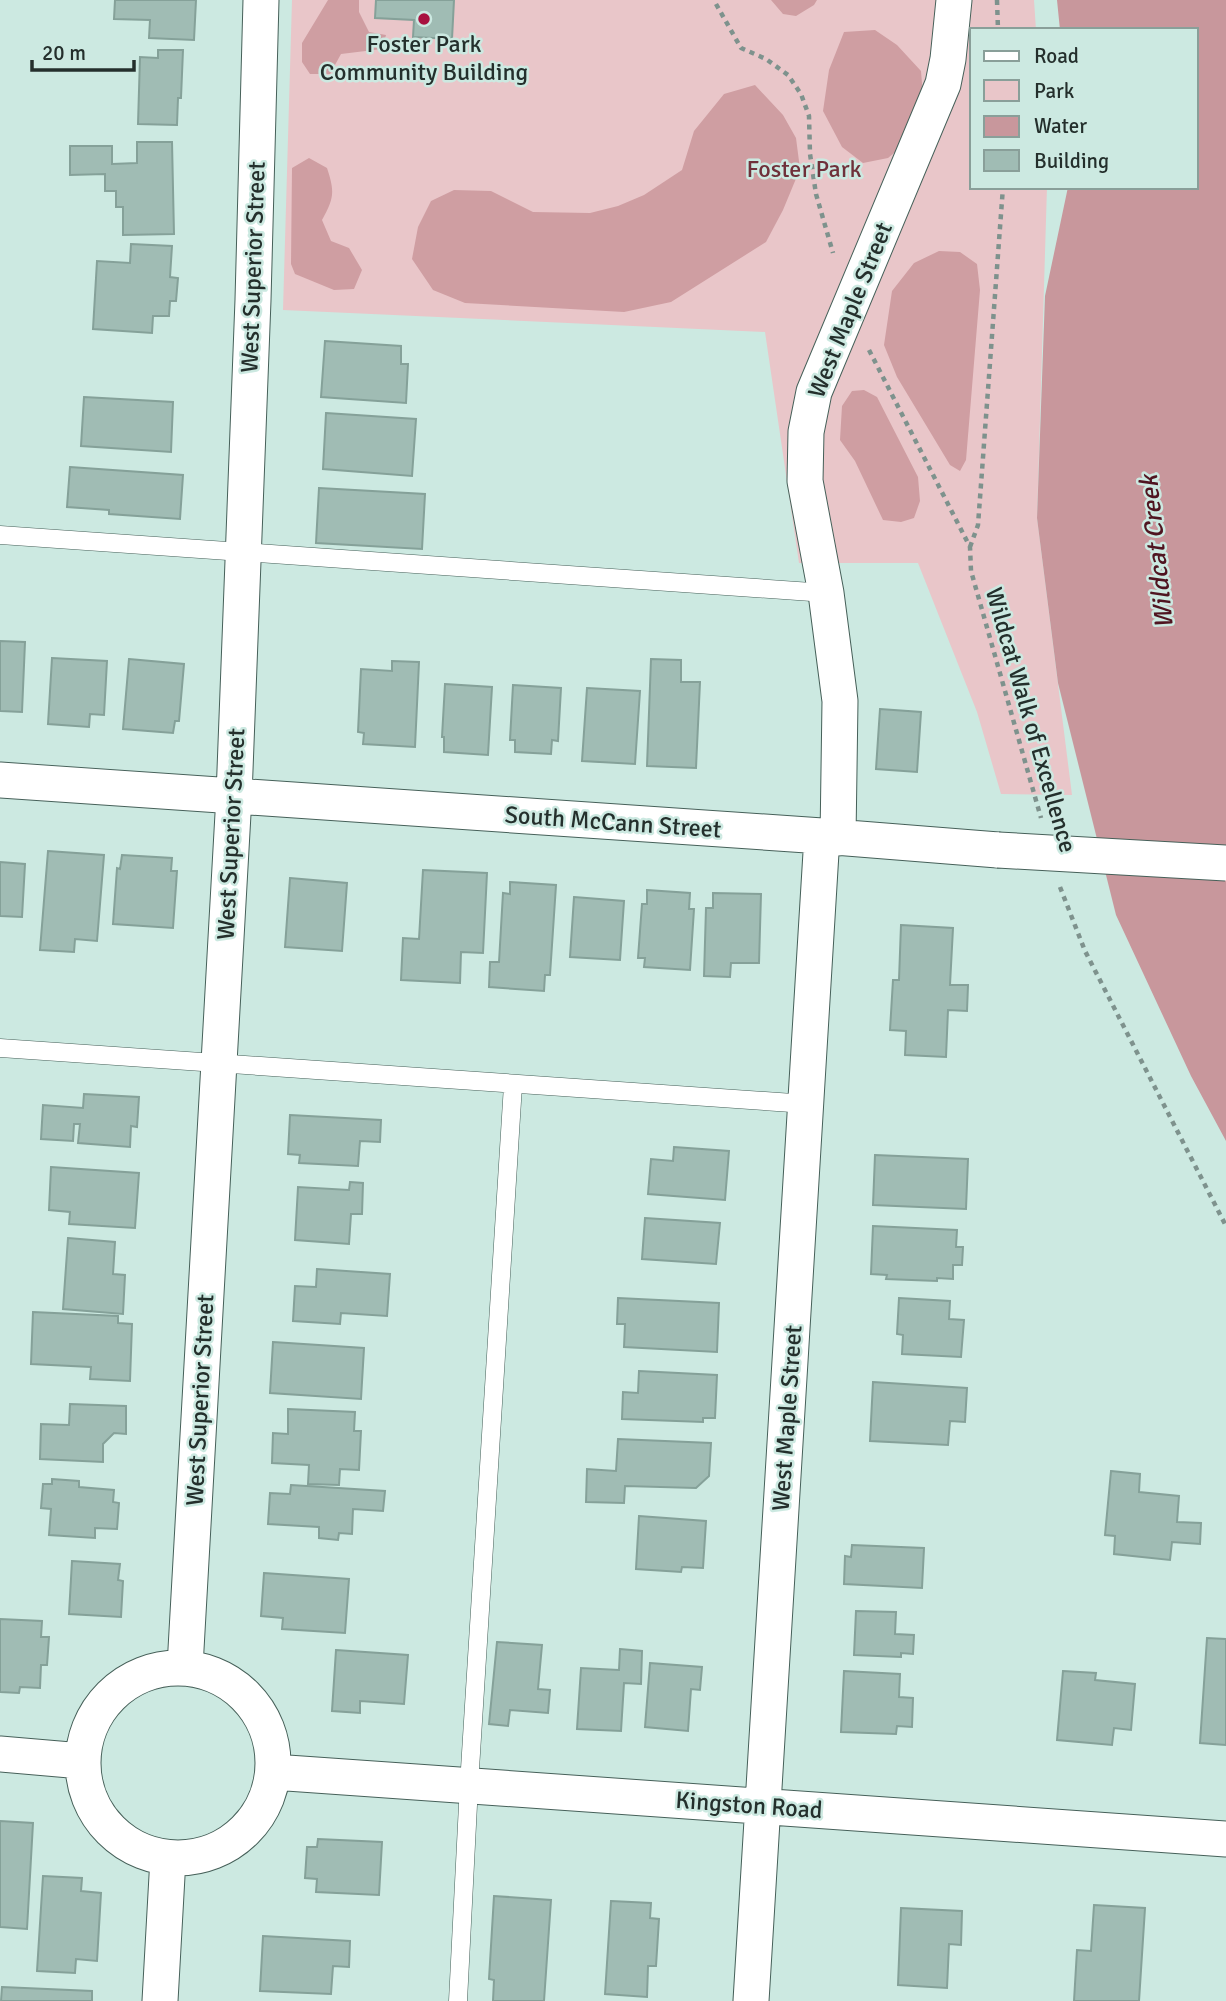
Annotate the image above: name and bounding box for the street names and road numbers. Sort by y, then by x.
street label: West Superior Street [234,161,272,373]
street label: West Maple Street [801,218,899,402]
street label: Wildcat Walk of Excellence [979,584,1083,856]
street label: West Superior Street [210,728,252,940]
street label: South McCann Street [504,799,722,845]
street label: West Superior Street [179,1294,221,1506]
street label: West Maple Street [766,1324,808,1512]
street label: Kingston Road [674,1785,824,1825]

